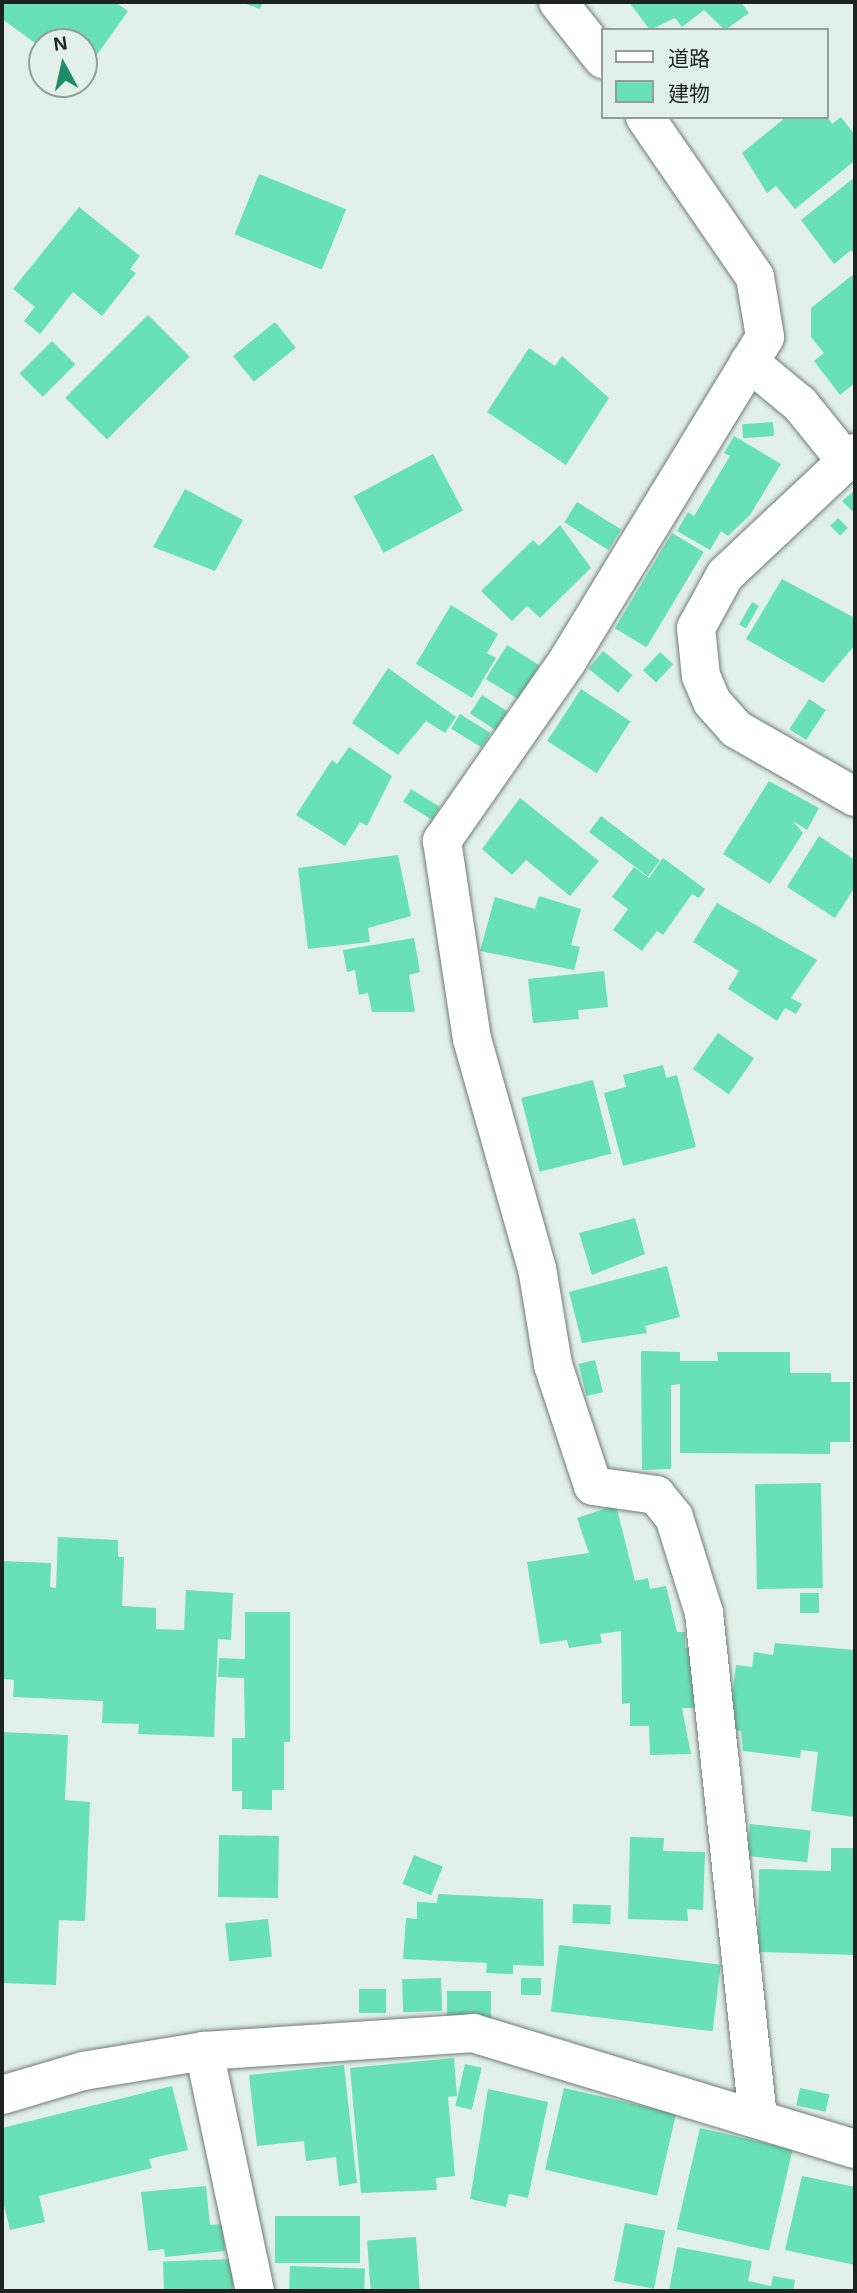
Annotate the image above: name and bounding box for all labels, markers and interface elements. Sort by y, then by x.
north arrow [28,28,98,98]
legend [602,28,829,119]
text: N [52,32,69,55]
text: 道路 [668,47,710,70]
text: 建物 [668,82,710,105]

